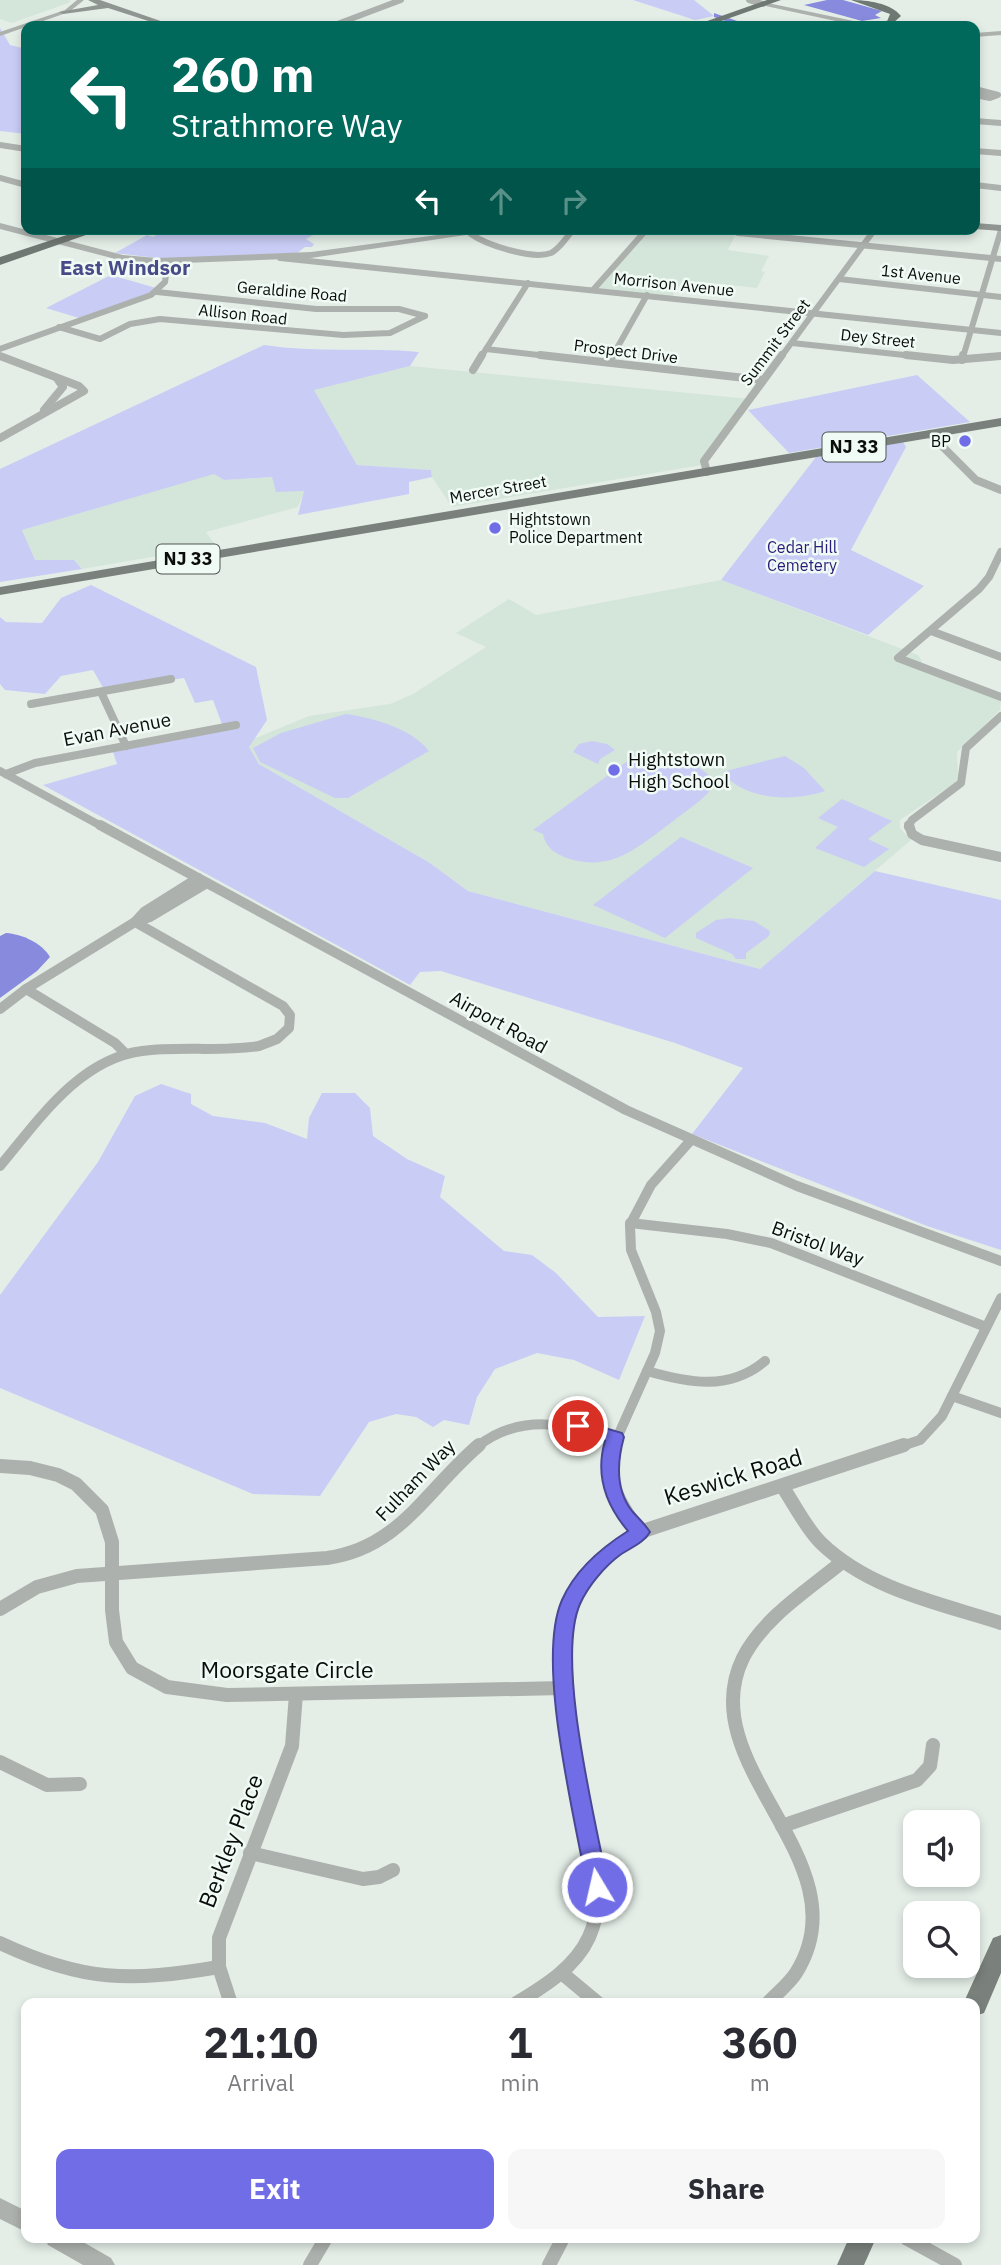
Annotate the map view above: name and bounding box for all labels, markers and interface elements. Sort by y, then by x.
text: 260 m [171,42,315,105]
icon: left [56,49,147,140]
text: Strathmore Way [171,104,403,146]
icon: left [409,182,447,220]
icon: ahead [482,182,520,220]
icon: right [555,182,593,220]
district label: East Windsor [60,253,191,281]
street label: 1st Avenue [880,260,962,288]
street label: Morrison Avenue [613,268,735,300]
street label: Geraldine Road [236,276,348,306]
street label: Summit Street [736,295,814,389]
street label: Allison Road [198,299,288,329]
street label: Dey Street [840,324,916,352]
street label: Prospect Drive [573,335,679,367]
place label: BP [931,431,951,451]
road number: NJ 33 [822,432,886,462]
marker: BP [957,433,973,449]
street label: Mercer Street [448,471,548,507]
place label: Hightstown Police Department [509,509,643,547]
marker: Hightstown Police Department [487,520,503,536]
park label: Cedar Hill Cemetery [767,537,837,575]
road number: NJ 33 [156,544,220,574]
street label: Evan Avenue [61,707,173,751]
place label: Hightstown High School [628,747,729,793]
marker: Hightstown High School [606,762,622,778]
street label: Airport Road [446,985,552,1059]
street label: Bristol Way [769,1215,868,1271]
pin [548,1396,608,1456]
icon: arrive [559,1407,597,1445]
street label: Fulham Way [370,1434,460,1526]
street label: Keswick Road [660,1441,805,1511]
street label: Moorsgate Circle [200,1654,374,1684]
street label: Berkley Place [191,1770,269,1912]
map controls [903,1810,980,1978]
button: sound [903,1810,980,1887]
position arrow [560,1850,634,1924]
button: search [903,1901,980,1978]
text: 21:10 [203,2015,318,2070]
text: 1 [507,2015,533,2070]
text: 360 [722,2015,798,2070]
text: Arrival [227,2067,294,2097]
text: min [501,2067,539,2097]
text: m [750,2067,770,2097]
button: Exit [56,2149,494,2229]
button: Share [508,2149,945,2229]

